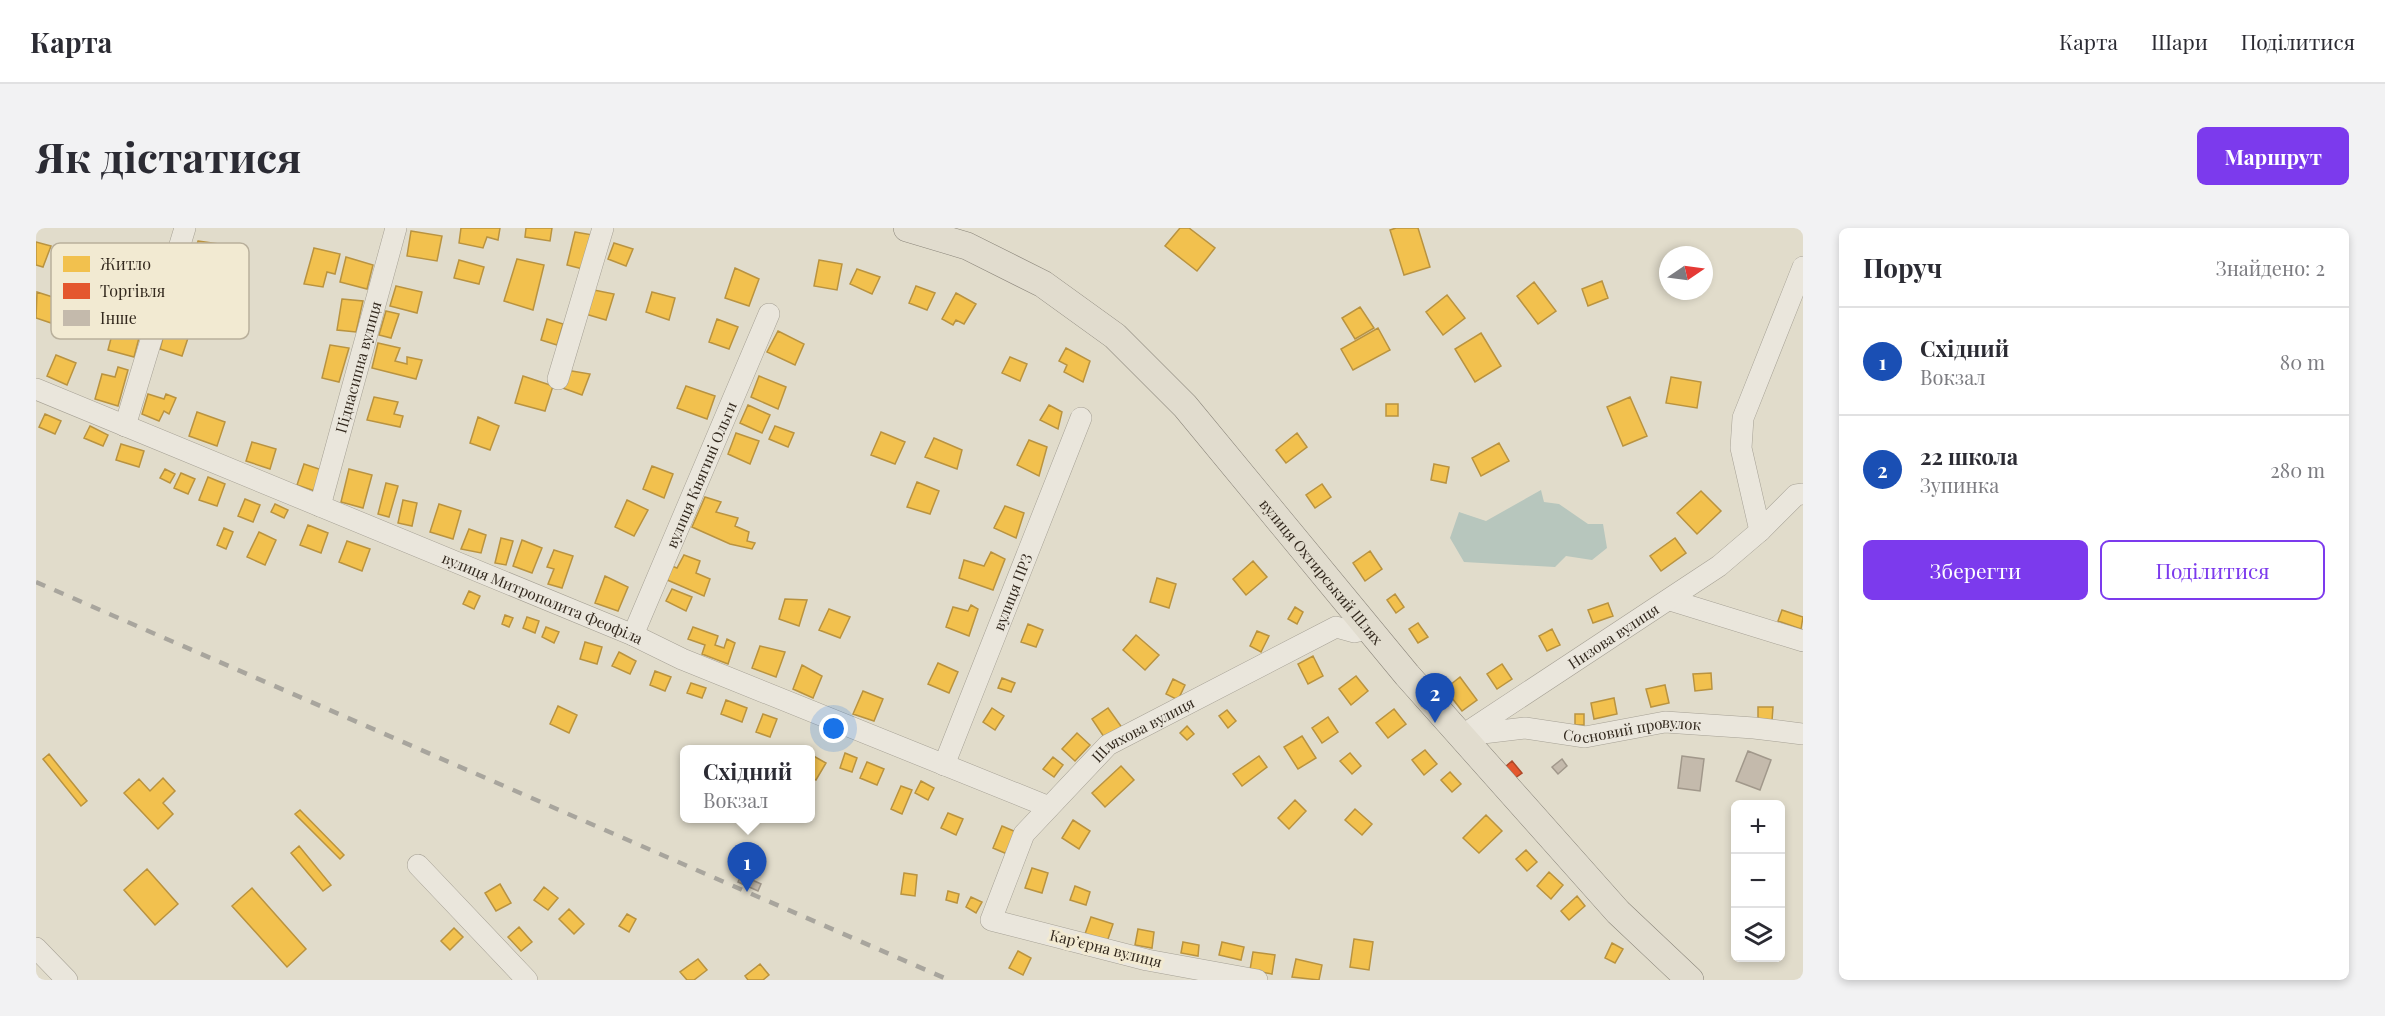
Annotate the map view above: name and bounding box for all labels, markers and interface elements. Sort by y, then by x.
text: Карта [30,23,112,60]
text: Карта [2059,27,2118,55]
text: Шари [2151,27,2208,55]
text: Поділитися [2241,27,2355,55]
button: Маршрут [2197,127,2349,185]
text: Як дістатися [36,128,301,184]
legend [51,243,249,339]
north arrow [1659,246,1713,300]
text: Поруч [1863,250,1942,285]
text: Житло [100,253,151,274]
text: Знайдено: 2 [2216,254,2325,281]
text: Торгівля [100,280,166,301]
street label: Піднасипна вулиця [330,299,386,435]
text: Інше [100,307,137,328]
text: Східний [1920,333,2009,363]
text: 1 [1879,348,1886,375]
text: 80 m [2280,348,2325,375]
text: Вокзал [1920,363,1985,390]
street label: вулиця Княгині Ольги [661,398,741,551]
text: 22 школа [1920,441,2018,471]
text: 2 [1877,456,1888,483]
text: 280 m [2270,456,2325,483]
text: Зупинка [1920,471,1999,498]
street label: вулиця Охтирський Шлях [1255,494,1388,649]
button: Зберегти [1863,540,2088,600]
button: Поділитися [2100,540,2325,600]
street label: вулиця Митрополита Феофіла [439,548,647,649]
street label: вулиця ПРЗ [988,551,1037,633]
street label: Низова вулиця [1564,599,1662,673]
pin: 2 [1416,674,1454,723]
street label: Шляхова вулиця [1087,692,1198,767]
street label: Сосновий провулок [1562,712,1702,747]
your location [819,714,848,743]
popup [680,745,815,823]
text: Східний [703,756,792,786]
text: Вокзал [703,786,768,813]
map controls [1731,800,1785,962]
button: + [1731,800,1785,854]
pin: 1 [728,842,766,892]
button: − [1731,854,1785,908]
button: layers [1731,908,1785,962]
street label: Карʼєрна вулиця [1048,924,1164,972]

